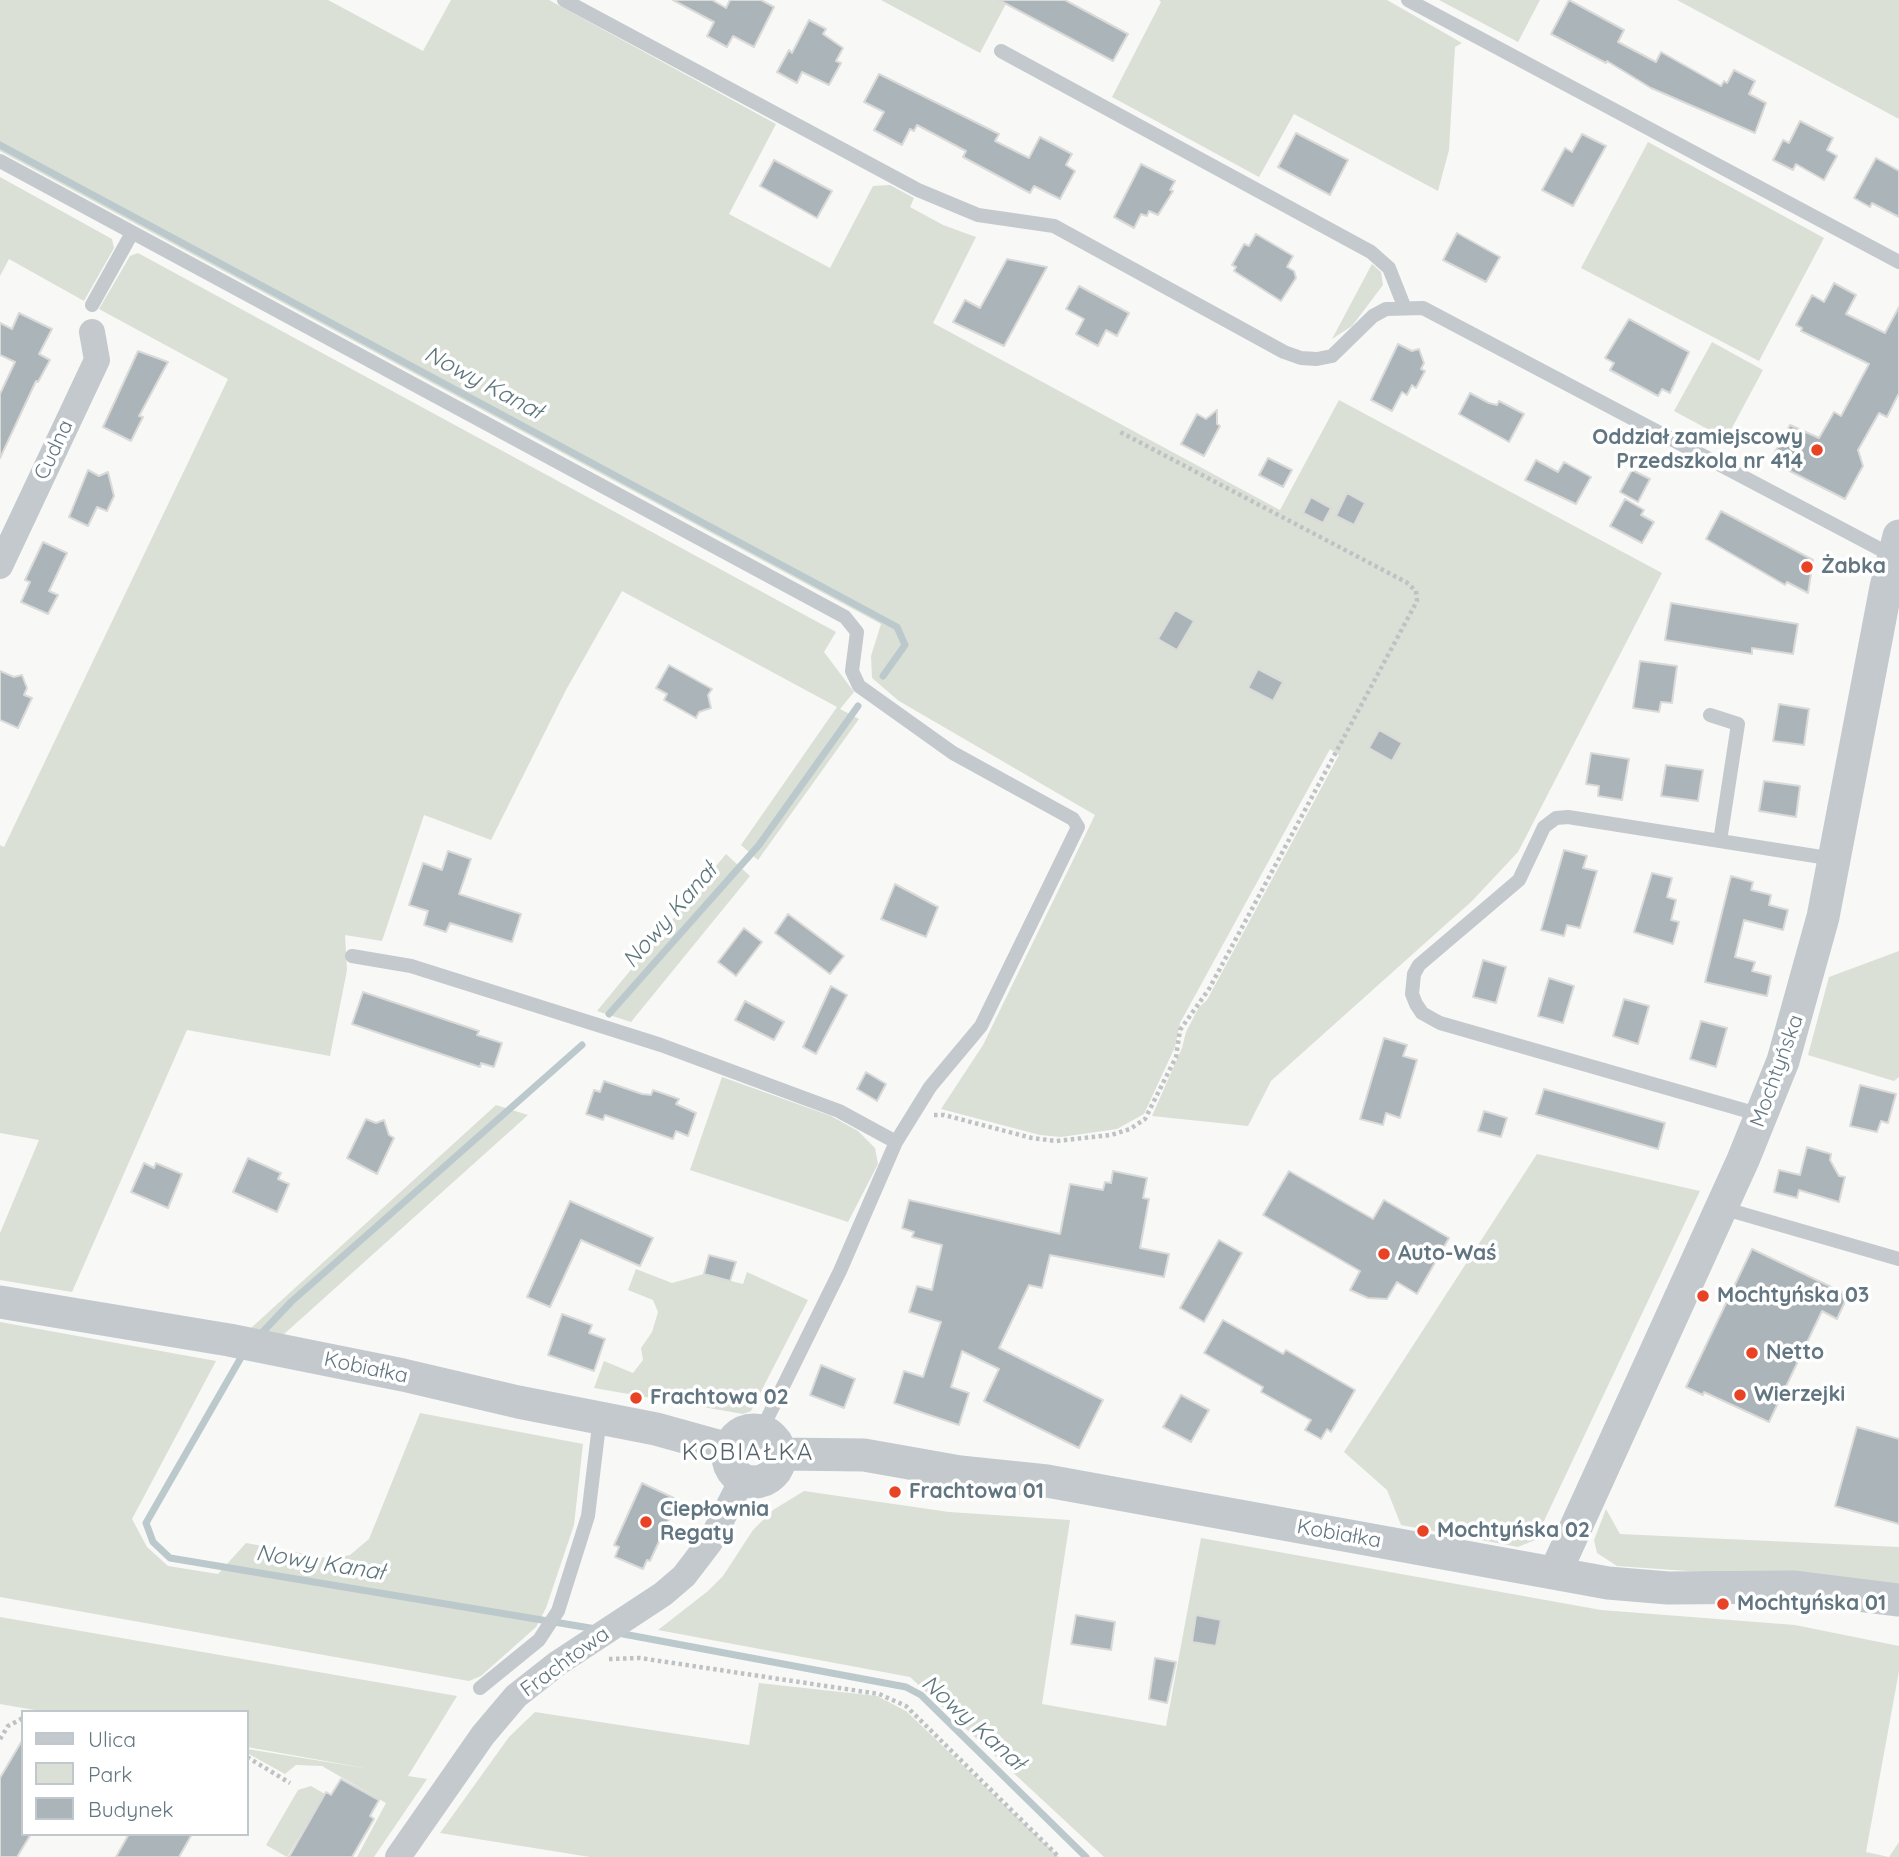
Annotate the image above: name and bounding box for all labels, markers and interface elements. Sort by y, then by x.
water label: Nowy Kanał [419,340,547,426]
street label: Cudna [29,416,79,484]
place label: Oddział zamiejscowy Przedszkola nr 414 [1592,425,1803,475]
marker: Oddział zamiejscowy Przedszkola nr 414 [1809,442,1825,458]
place label: Żabka [1821,554,1886,580]
marker: Żabka [1799,559,1815,575]
water label: Nowy Kanał [617,858,723,974]
street label: Mochtyńska [1745,1011,1809,1131]
place label: Auto-Waś [1398,1241,1496,1267]
marker: Auto-Waś [1376,1246,1392,1262]
place label: Mochtyńska 03 [1717,1283,1869,1309]
marker: Mochtyńska 03 [1695,1288,1711,1304]
place label: Netto [1766,1340,1824,1366]
marker: Netto [1744,1345,1760,1361]
street label: Kobiałka [322,1347,410,1389]
place label: Wierzejki [1754,1382,1845,1408]
place label: Frachtowa 02 [650,1385,789,1411]
marker: Wierzejki [1732,1387,1748,1403]
marker: Frachtowa 02 [628,1390,644,1406]
district label: KOBIAŁKA [683,1439,813,1467]
place label: Frachtowa 01 [909,1479,1044,1505]
marker: Frachtowa 01 [887,1484,903,1500]
place label: Ciepłownia Regaty [660,1497,769,1547]
marker: Ciepłownia Regaty [638,1514,654,1530]
street label: Kobiałka [1295,1514,1383,1554]
place label: Mochtyńska 02 [1437,1518,1590,1544]
marker: Mochtyńska 02 [1415,1523,1431,1539]
water label: Nowy Kanał [254,1539,386,1587]
place label: Mochtyńska 01 [1737,1591,1886,1617]
marker: Mochtyńska 01 [1715,1596,1731,1612]
street label: Frachtowa [516,1621,614,1703]
water label: Nowy Kanał [916,1669,1030,1777]
legend [21,1710,248,1836]
text: Ulica [88,1726,136,1752]
text: Park [88,1761,132,1787]
text: Budynek [88,1796,174,1822]

